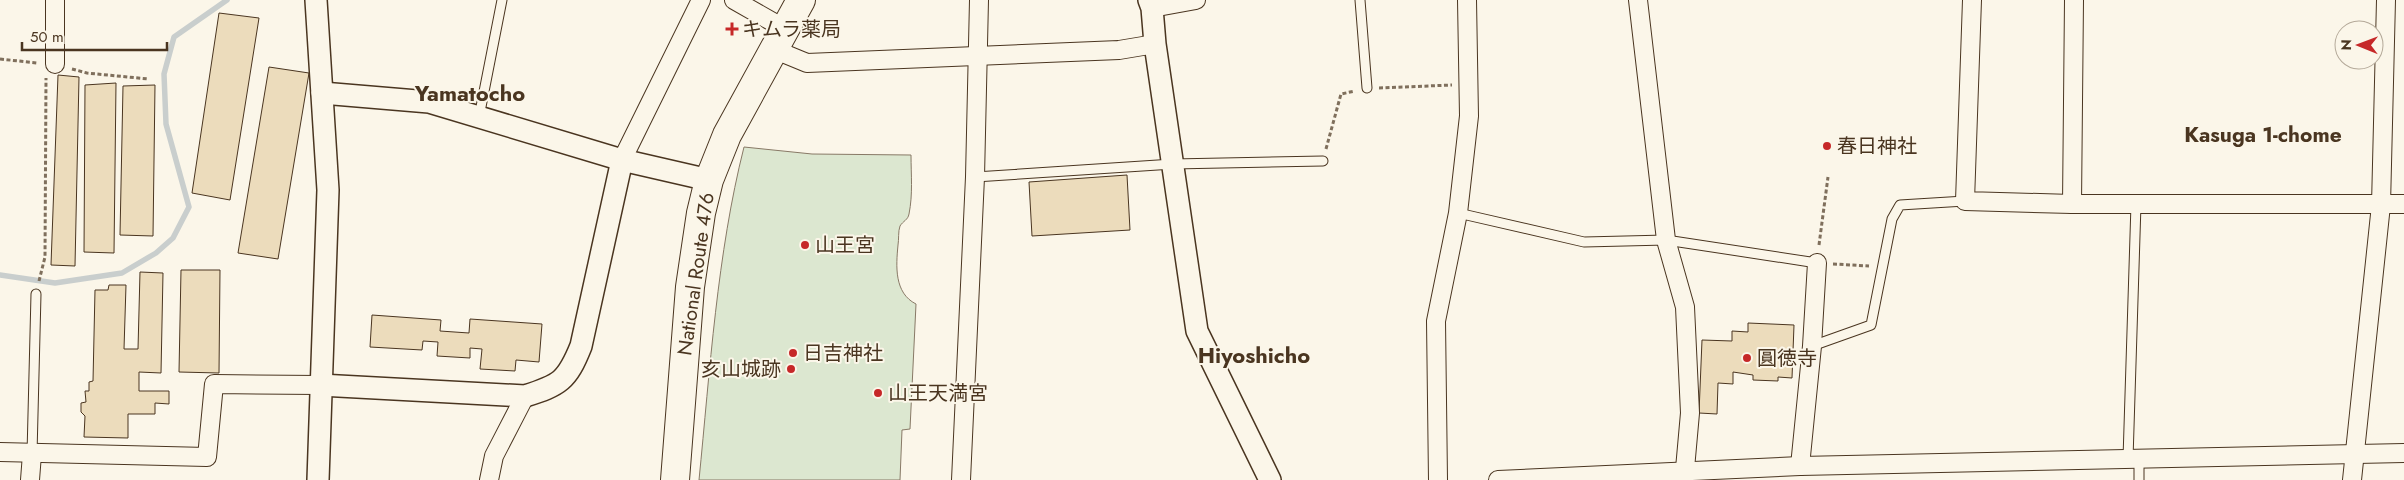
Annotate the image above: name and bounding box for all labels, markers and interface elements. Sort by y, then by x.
place label: キムラ薬局 [742,15,841,44]
scale bar [22,20,168,52]
north arrow [2334,20,2384,70]
marker: キムラ薬局 [726,23,738,35]
text: 50 m [30,26,64,48]
text: N [2336,39,2356,51]
district label: Yamatocho [414,77,525,109]
district label: Kasuga 1-chome [2184,120,2342,150]
place label: 春日神社 [1837,132,1917,161]
marker: 春日神社 [1821,140,1833,152]
street label: National Route 476 [670,191,722,357]
place label: 山王宮 [815,231,875,260]
marker: 山王宮 [799,239,811,251]
place label: 日吉神社 [803,339,883,368]
district label: Hiyoshicho [1198,339,1310,371]
place label: 圓徳寺 [1757,344,1817,373]
marker: 日吉神社 [787,347,799,359]
marker: 圓徳寺 [1741,352,1753,364]
place label: 亥山城跡 [701,355,781,384]
marker: 亥山城跡 [785,363,797,375]
place label: 山王天満宮 [888,379,988,408]
marker: 山王天満宮 [872,387,884,399]

